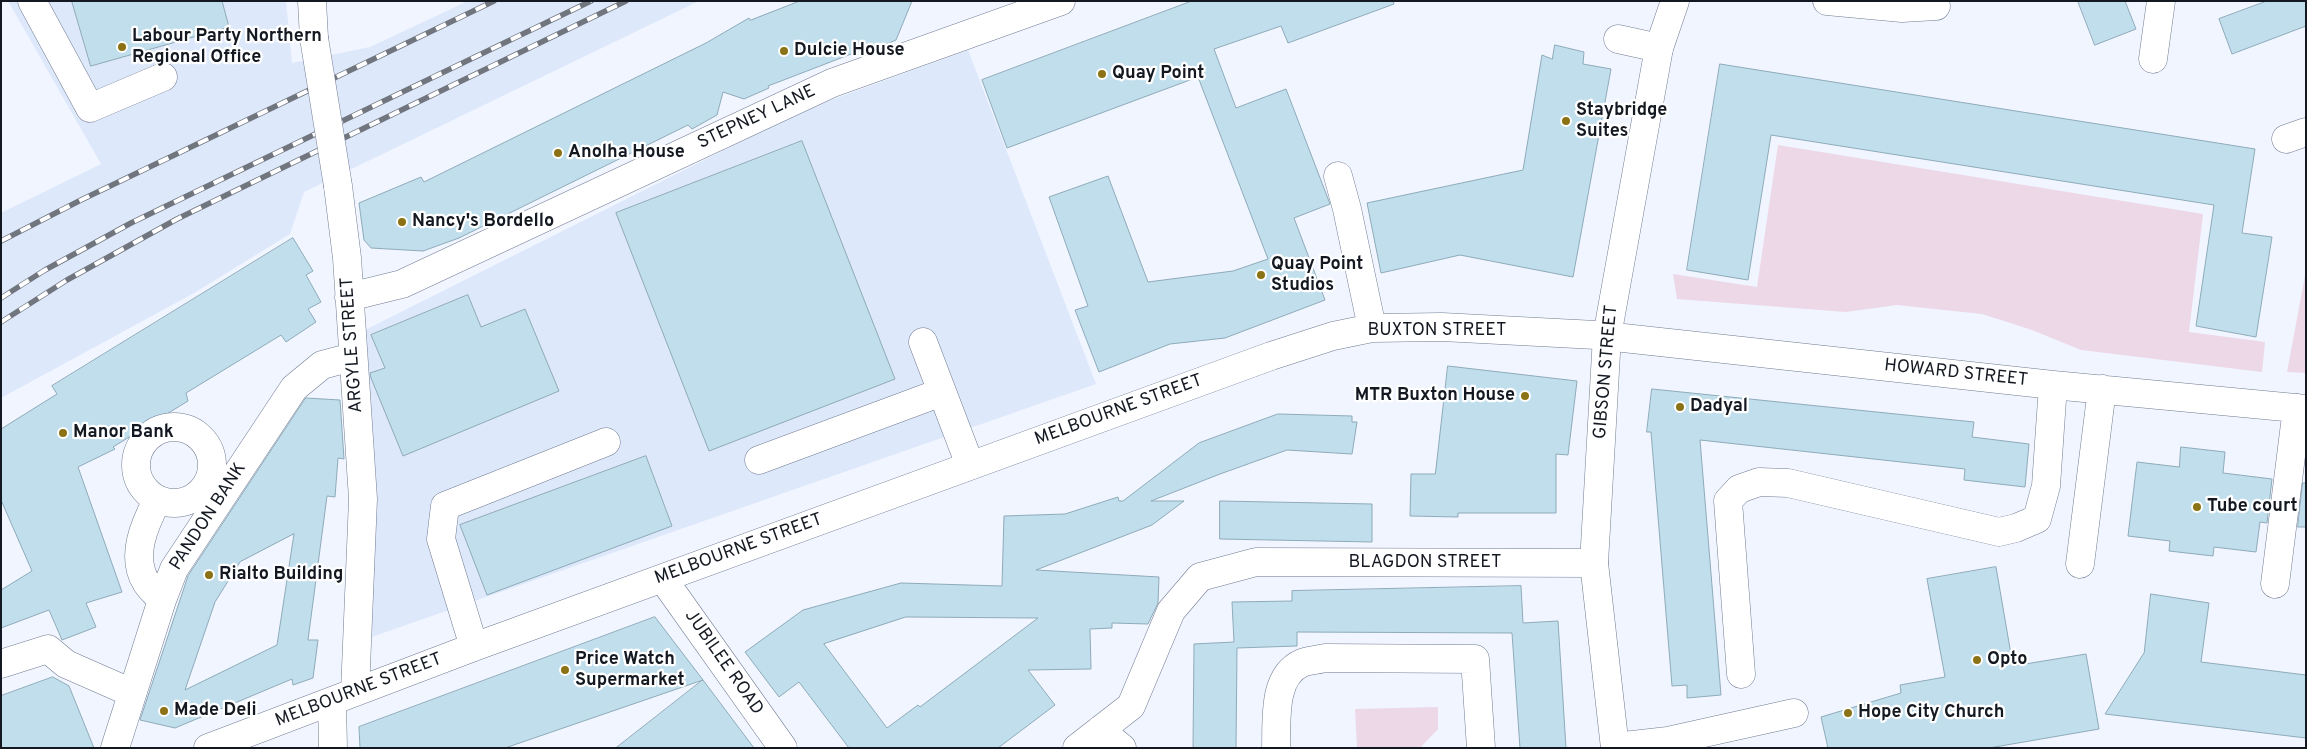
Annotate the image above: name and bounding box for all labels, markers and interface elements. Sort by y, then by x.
place label: Labour Party Northern Regional Office [132,26,322,68]
place label: Dulcie House [794,40,905,62]
marker: Labour Party Northern Regional Office [116,41,128,53]
marker: Dulcie House [778,45,790,57]
place label: Quay Point [1112,63,1204,85]
marker: Quay Point [1096,68,1108,80]
street label: STEPNEY LANE [695,81,819,155]
place label: Staybridge Suites [1576,100,1667,142]
marker: Staybridge Suites [1560,115,1572,127]
place label: Anolha House [568,142,685,164]
marker: Anolha House [552,147,564,159]
place label: Nancy's Bordello [412,211,554,233]
marker: Nancy's Bordello [396,216,408,228]
place label: Quay Point Studios [1271,254,1363,296]
marker: Quay Point Studios [1255,269,1267,281]
street label: ARGYLE STREET [337,276,369,414]
street label: GIBSON STREET [1590,304,1624,440]
street label: BUXTON STREET [1368,320,1506,342]
street label: HOWARD STREET [1883,356,2029,392]
street label: MELBOURNE STREET [1032,371,1206,451]
place label: MTR Buxton House [1355,385,1515,407]
marker: MTR Buxton House [1519,390,1531,402]
place label: Dadyal [1690,396,1748,418]
marker: Dadyal [1674,401,1686,413]
place label: Manor Bank [73,422,174,444]
marker: Manor Bank [57,427,69,439]
street label: PANDON BANK [166,459,252,575]
place label: Tube court [2207,496,2298,518]
marker: Tube court [2191,501,2203,513]
street label: MELBOURNE STREET [652,510,826,590]
street label: BLAGDON STREET [1349,552,1501,574]
place label: Rialto Building [219,564,343,586]
marker: Rialto Building [203,569,215,581]
street label: JUBILEE ROAD [679,606,767,720]
street label: MELBOURNE STREET [273,649,445,733]
place label: Price Watch Supermarket [575,649,685,692]
place label: Opto [1987,649,2027,671]
marker: Opto [1971,654,1983,666]
marker: Price Watch Supermarket [559,664,571,676]
place label: Made Deli [174,700,256,722]
place label: Hope City Church [1858,702,2004,724]
marker: Made Deli [158,705,170,717]
marker: Hope City Church [1842,707,1854,719]

